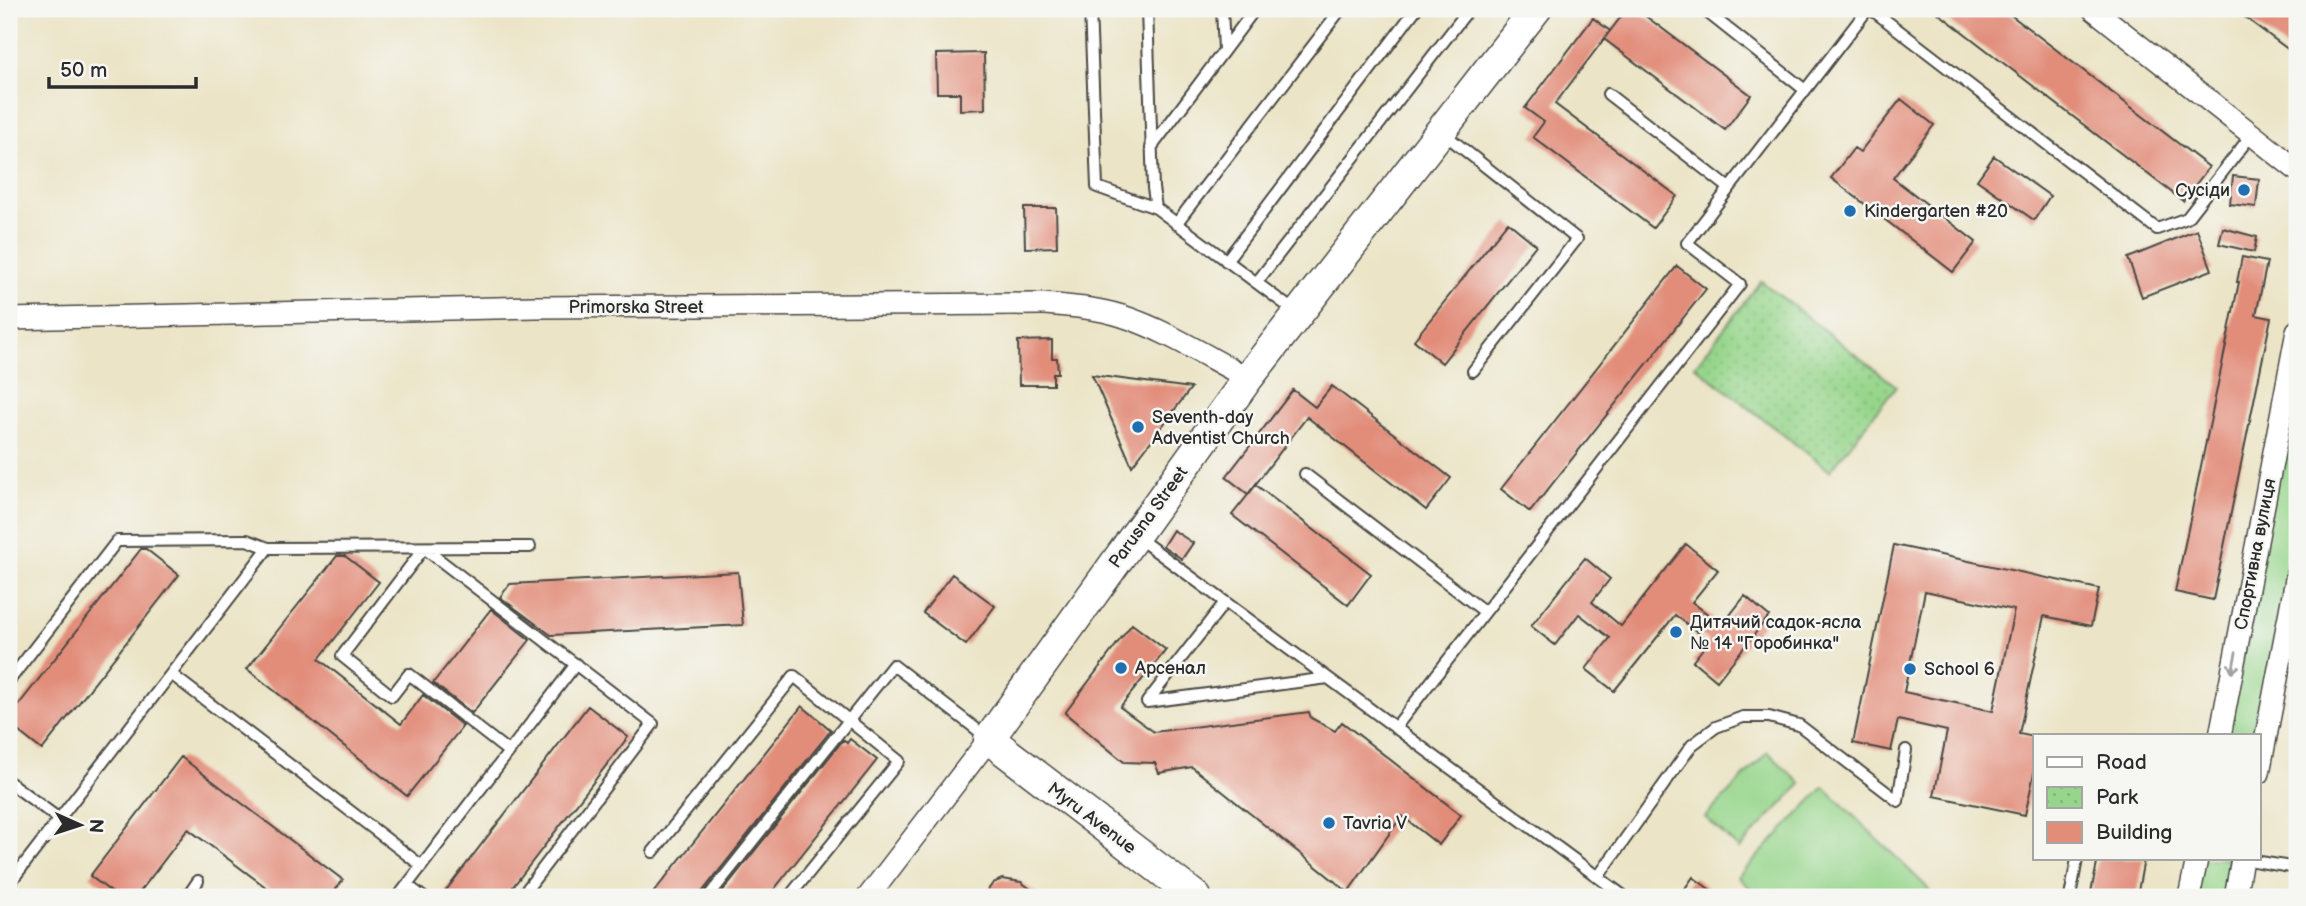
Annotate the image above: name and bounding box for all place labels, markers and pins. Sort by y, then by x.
place label: Сусіди [2175,180,2230,201]
marker: Сусіди [2236,182,2252,198]
place label: Kindergarten #20 [1864,201,2008,222]
marker: Kindergarten #20 [1842,203,1858,219]
place label: Seventh-day Adventist Church [1152,407,1290,449]
marker: Seventh-day Adventist Church [1130,419,1146,435]
place label: Дитячий садок-ясла № 14 "Горобинка" [1690,612,1862,654]
marker: Дитячий садок-ясла № 14 "Горобинка" [1668,624,1684,640]
place label: Арсенал [1134,658,1206,679]
place label: School 6 [1924,659,1995,680]
marker: Арсенал [1113,660,1129,676]
marker: School 6 [1902,661,1918,677]
place label: Tavria V [1343,813,1407,834]
marker: Tavria V [1321,815,1337,831]

